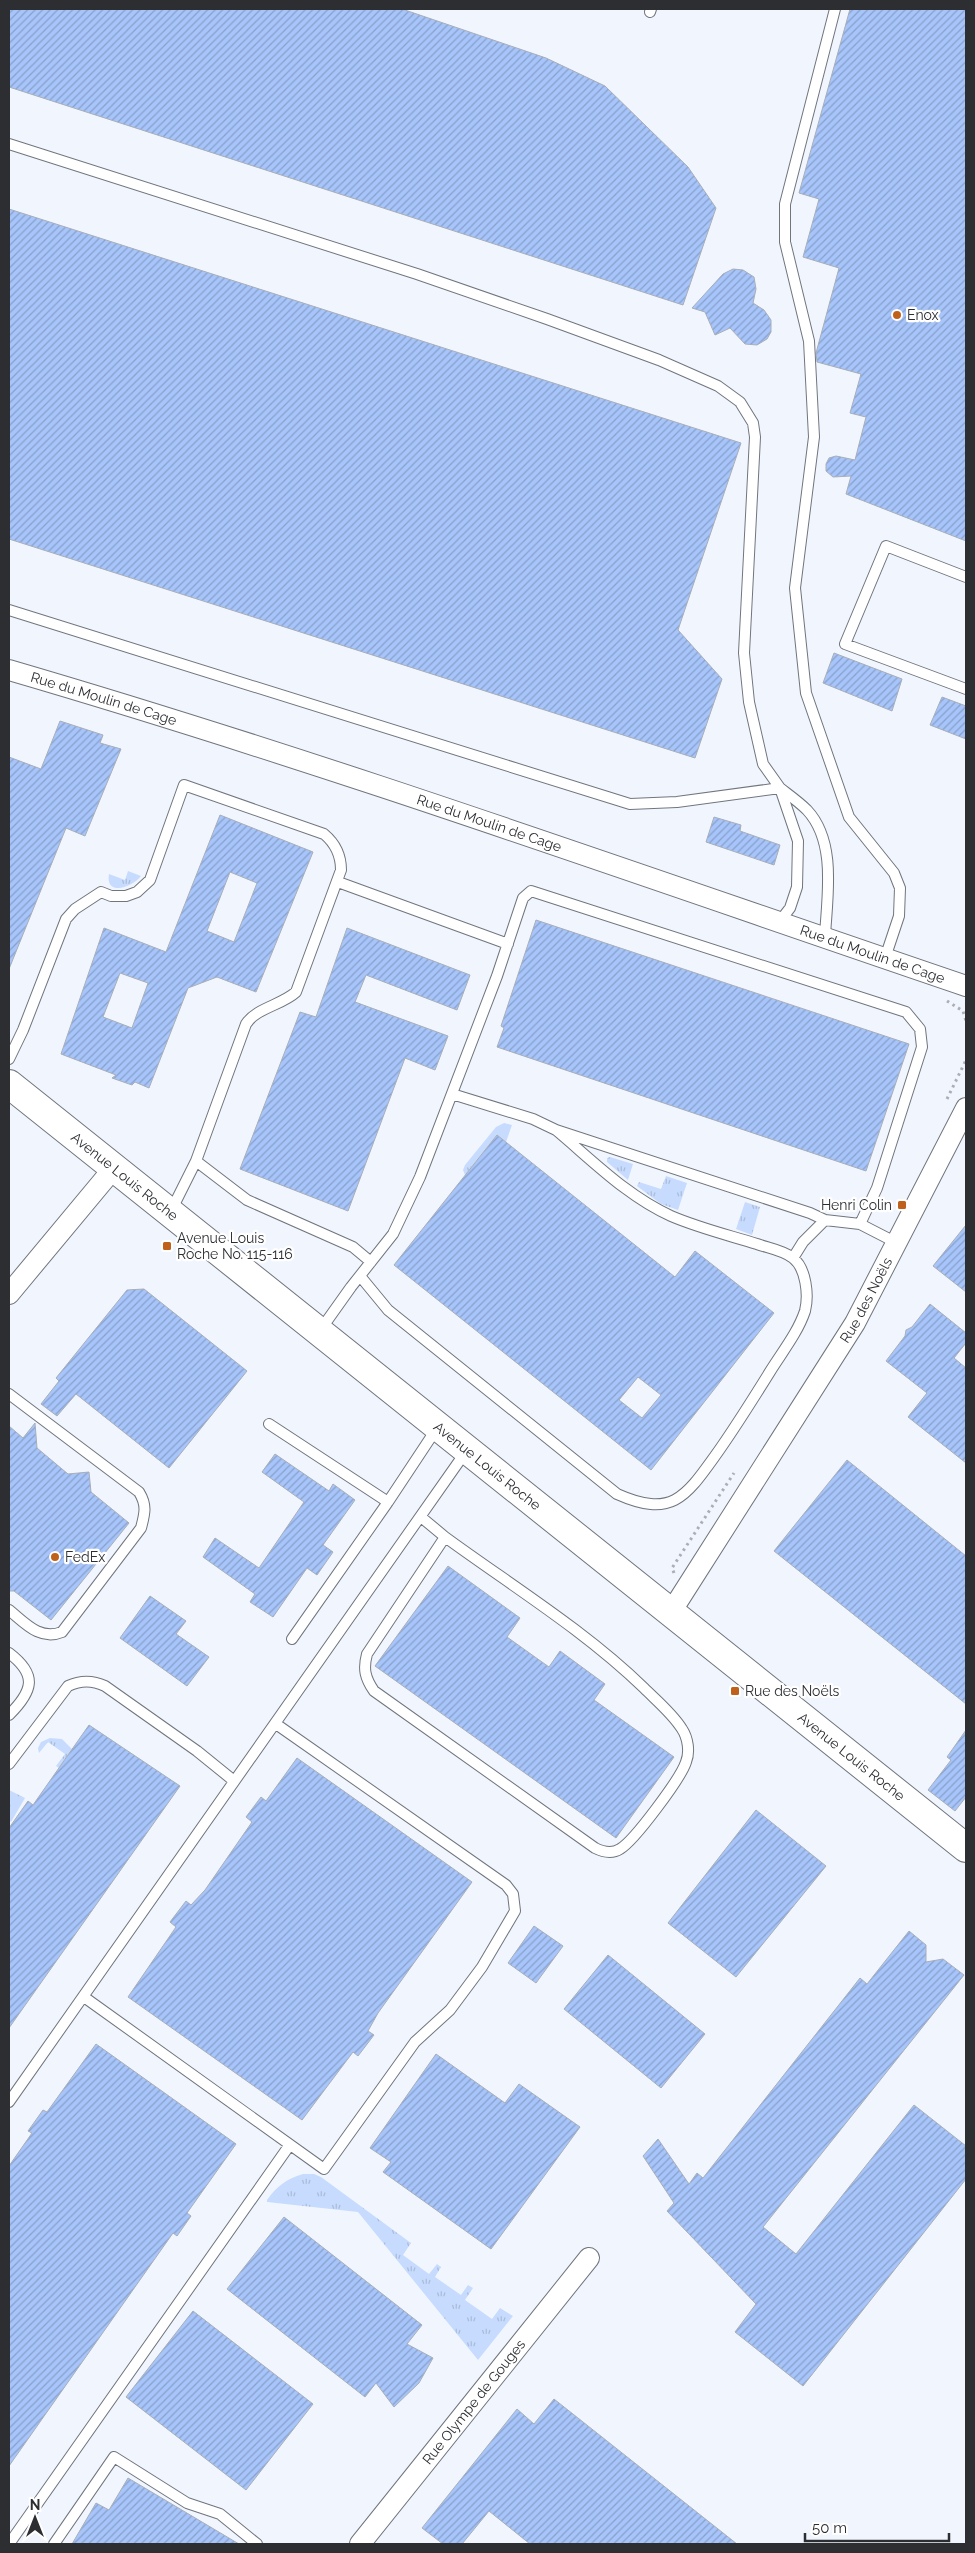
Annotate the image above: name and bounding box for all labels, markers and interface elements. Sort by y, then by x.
place label: Enox [907,307,939,323]
marker: Enox [891,309,903,321]
street label: Rue du Moulin de Cage [29,669,179,728]
street label: Rue du Moulin de Cage [415,791,564,855]
street label: Rue du Moulin de Cage [798,922,947,986]
street label: Avenue Louis Roche [68,1129,181,1224]
place label: Henri Colin [821,1197,892,1213]
marker: Henri Colin [896,1199,908,1211]
place label: Avenue Louis Roche No. 115-116 [177,1230,293,1262]
marker: Avenue Louis Roche No. 115-116 [161,1240,173,1252]
street label: Rue des Noëls [837,1255,895,1346]
street label: Avenue Louis Roche [431,1418,544,1513]
place label: FedEx [65,1549,105,1565]
marker: FedEx [49,1551,61,1563]
place label: Rue des Noëls [745,1683,839,1699]
marker: Rue des Noëls [729,1685,741,1697]
street label: Avenue Louis Roche [795,1709,908,1804]
street label: Rue Olympe de Gouges [419,2336,529,2467]
north arrow [10,2493,60,2543]
text: N [30,2497,40,2513]
scale bar [805,2510,949,2542]
text: 50 m [812,2519,847,2537]

